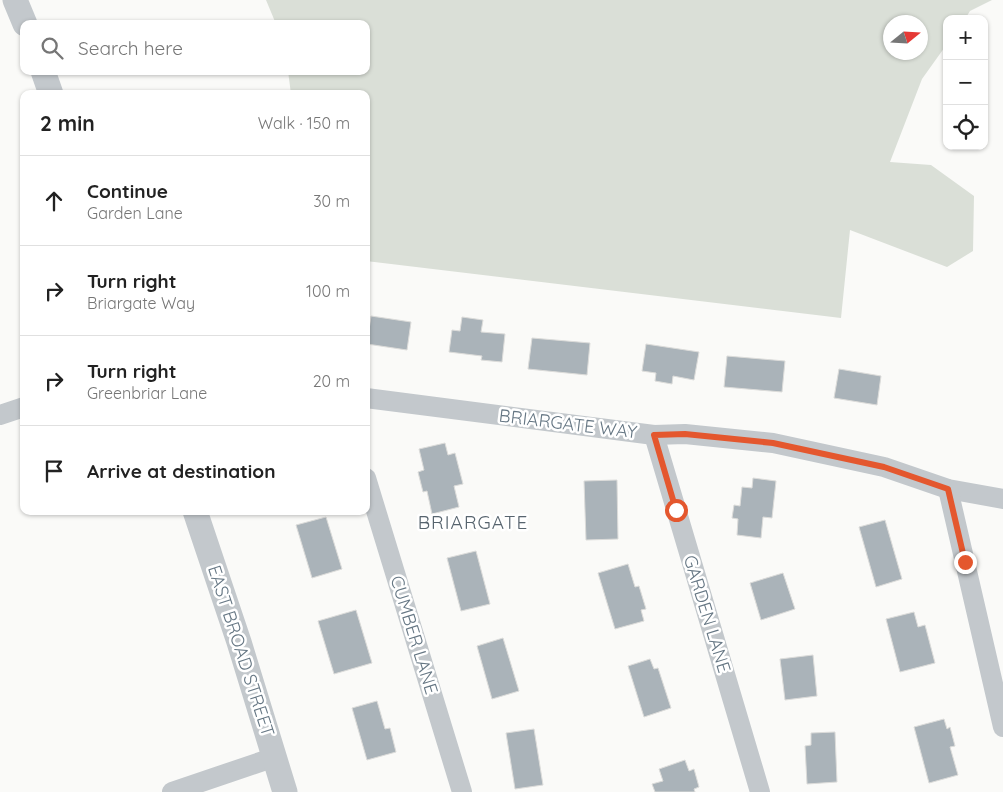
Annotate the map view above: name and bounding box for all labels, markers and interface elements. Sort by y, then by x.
north arrow [883,15,928,60]
map controls [943,15,988,150]
button: + [943,15,988,60]
search box [20,20,370,75]
icon: search [38,34,66,62]
text: Search here [78,36,183,60]
button: − [943,60,988,105]
button: locate [943,105,988,150]
text: 2 min [40,110,95,136]
text: Walk · 150 m [258,113,350,133]
text: Continue [87,179,168,203]
icon: ahead [40,187,68,215]
text: 30 m [313,191,350,211]
text: Garden Lane [87,203,183,223]
text: Turn right [87,269,176,293]
icon: right [40,277,68,305]
text: 100 m [306,281,350,301]
text: Briargate Way [87,293,195,313]
text: Turn right [87,359,176,383]
icon: right [40,367,68,395]
text: 20 m [313,371,350,391]
text: Greenbriar Lane [87,383,207,403]
street label: BRIARGATE WAY [498,404,638,443]
icon: arrive [40,457,68,485]
text: Arrive at destination [87,459,276,483]
route start [665,499,688,522]
district label: BRIARGATE [418,510,528,534]
route end [954,551,977,574]
street label: GARDEN LANE [679,552,736,676]
street label: EAST BROAD STREET [203,562,280,740]
street label: CUMBER LANE [386,573,443,697]

